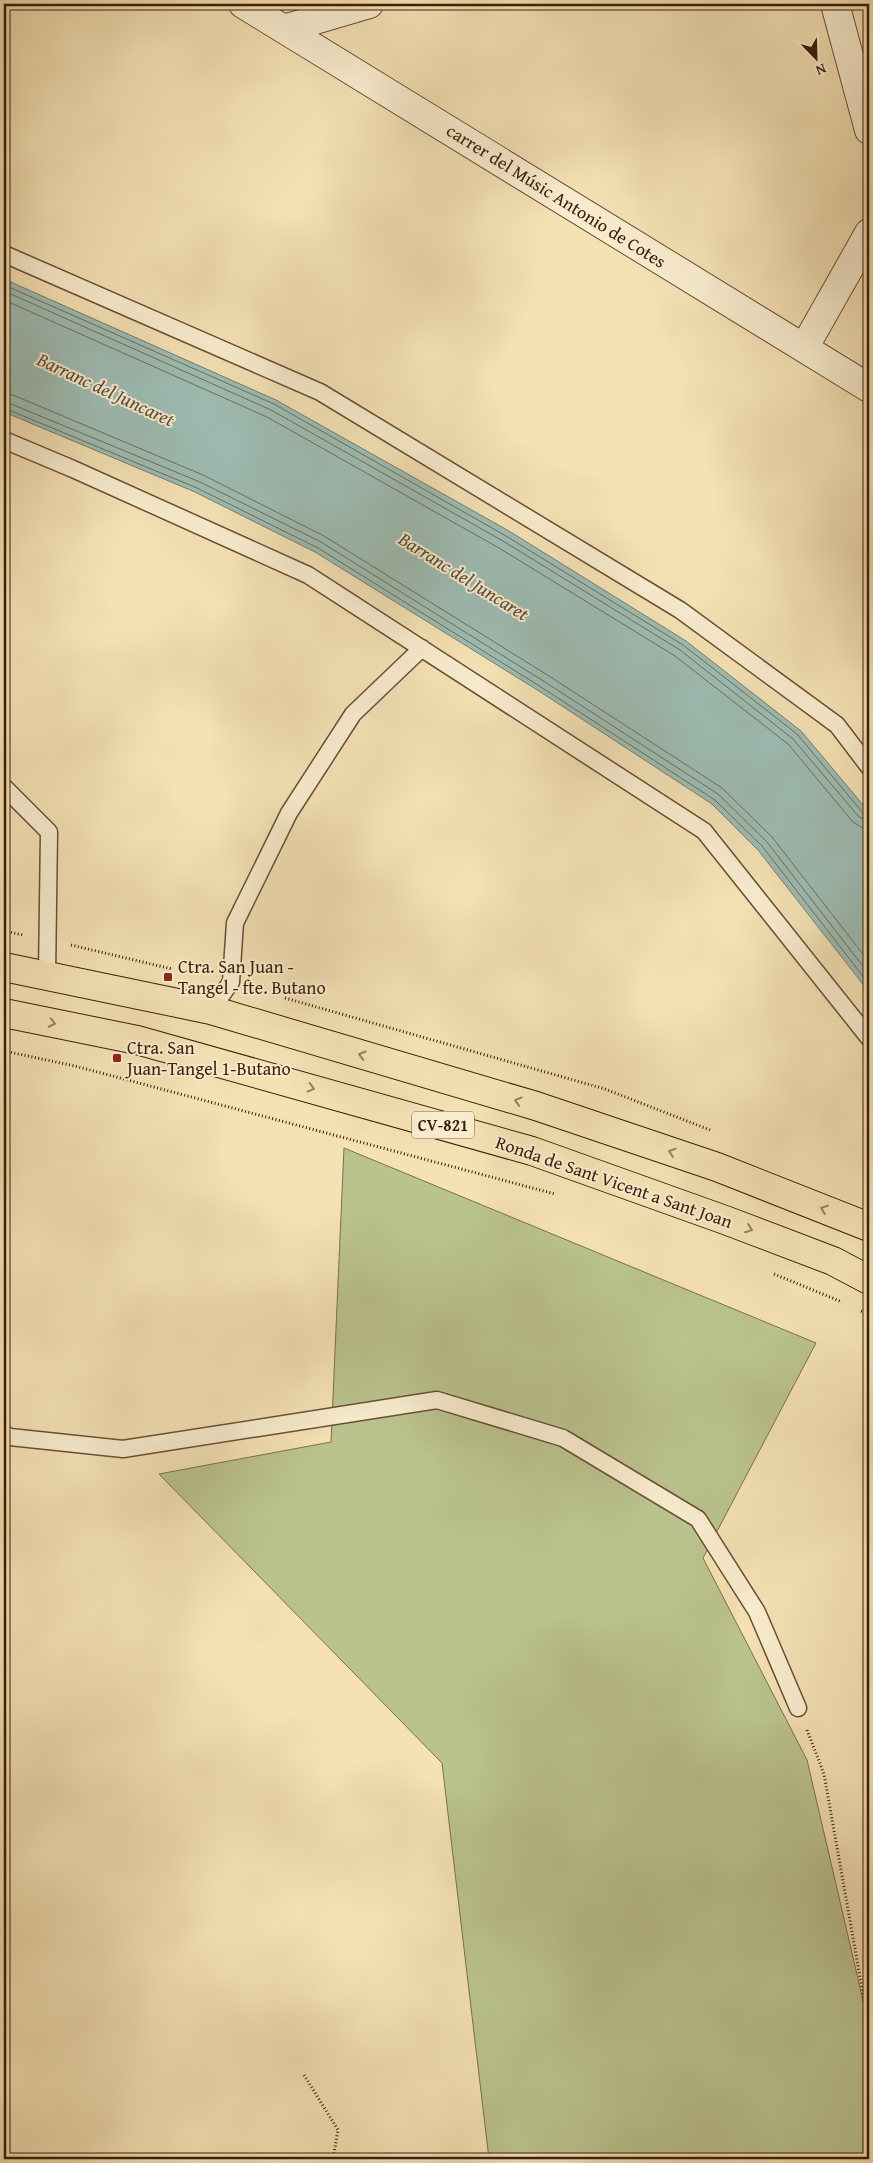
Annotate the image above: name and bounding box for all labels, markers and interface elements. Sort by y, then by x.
north arrow [790,32,840,82]
text: N [812,59,829,81]
street label: carrer del Músic Antonio de Cotes [441,117,671,274]
water label: Barranc del Juncaret [32,344,180,433]
water label: Barranc del Juncaret [393,524,535,628]
place label: Ctra. San Juan - Tangel - fte. Butano [178,953,326,1001]
marker: Ctra. San Juan - Tangel - fte. Butano [162,971,174,983]
one-way arrow [47,1017,56,1028]
place label: Ctra. San Juan-Tangel 1-Butano [125,1034,291,1082]
one-way arrow [358,1050,366,1060]
marker: Ctra. San Juan-Tangel 1-Butano [111,1052,123,1064]
one-way arrow [306,1082,315,1093]
one-way arrow [514,1096,522,1106]
road number: CV-821 [412,1112,474,1138]
street label: Ronda de Sant Vicent a Sant Joan [492,1128,736,1235]
one-way arrow [668,1148,677,1158]
one-way arrow [820,1205,829,1216]
one-way arrow [744,1223,752,1233]

